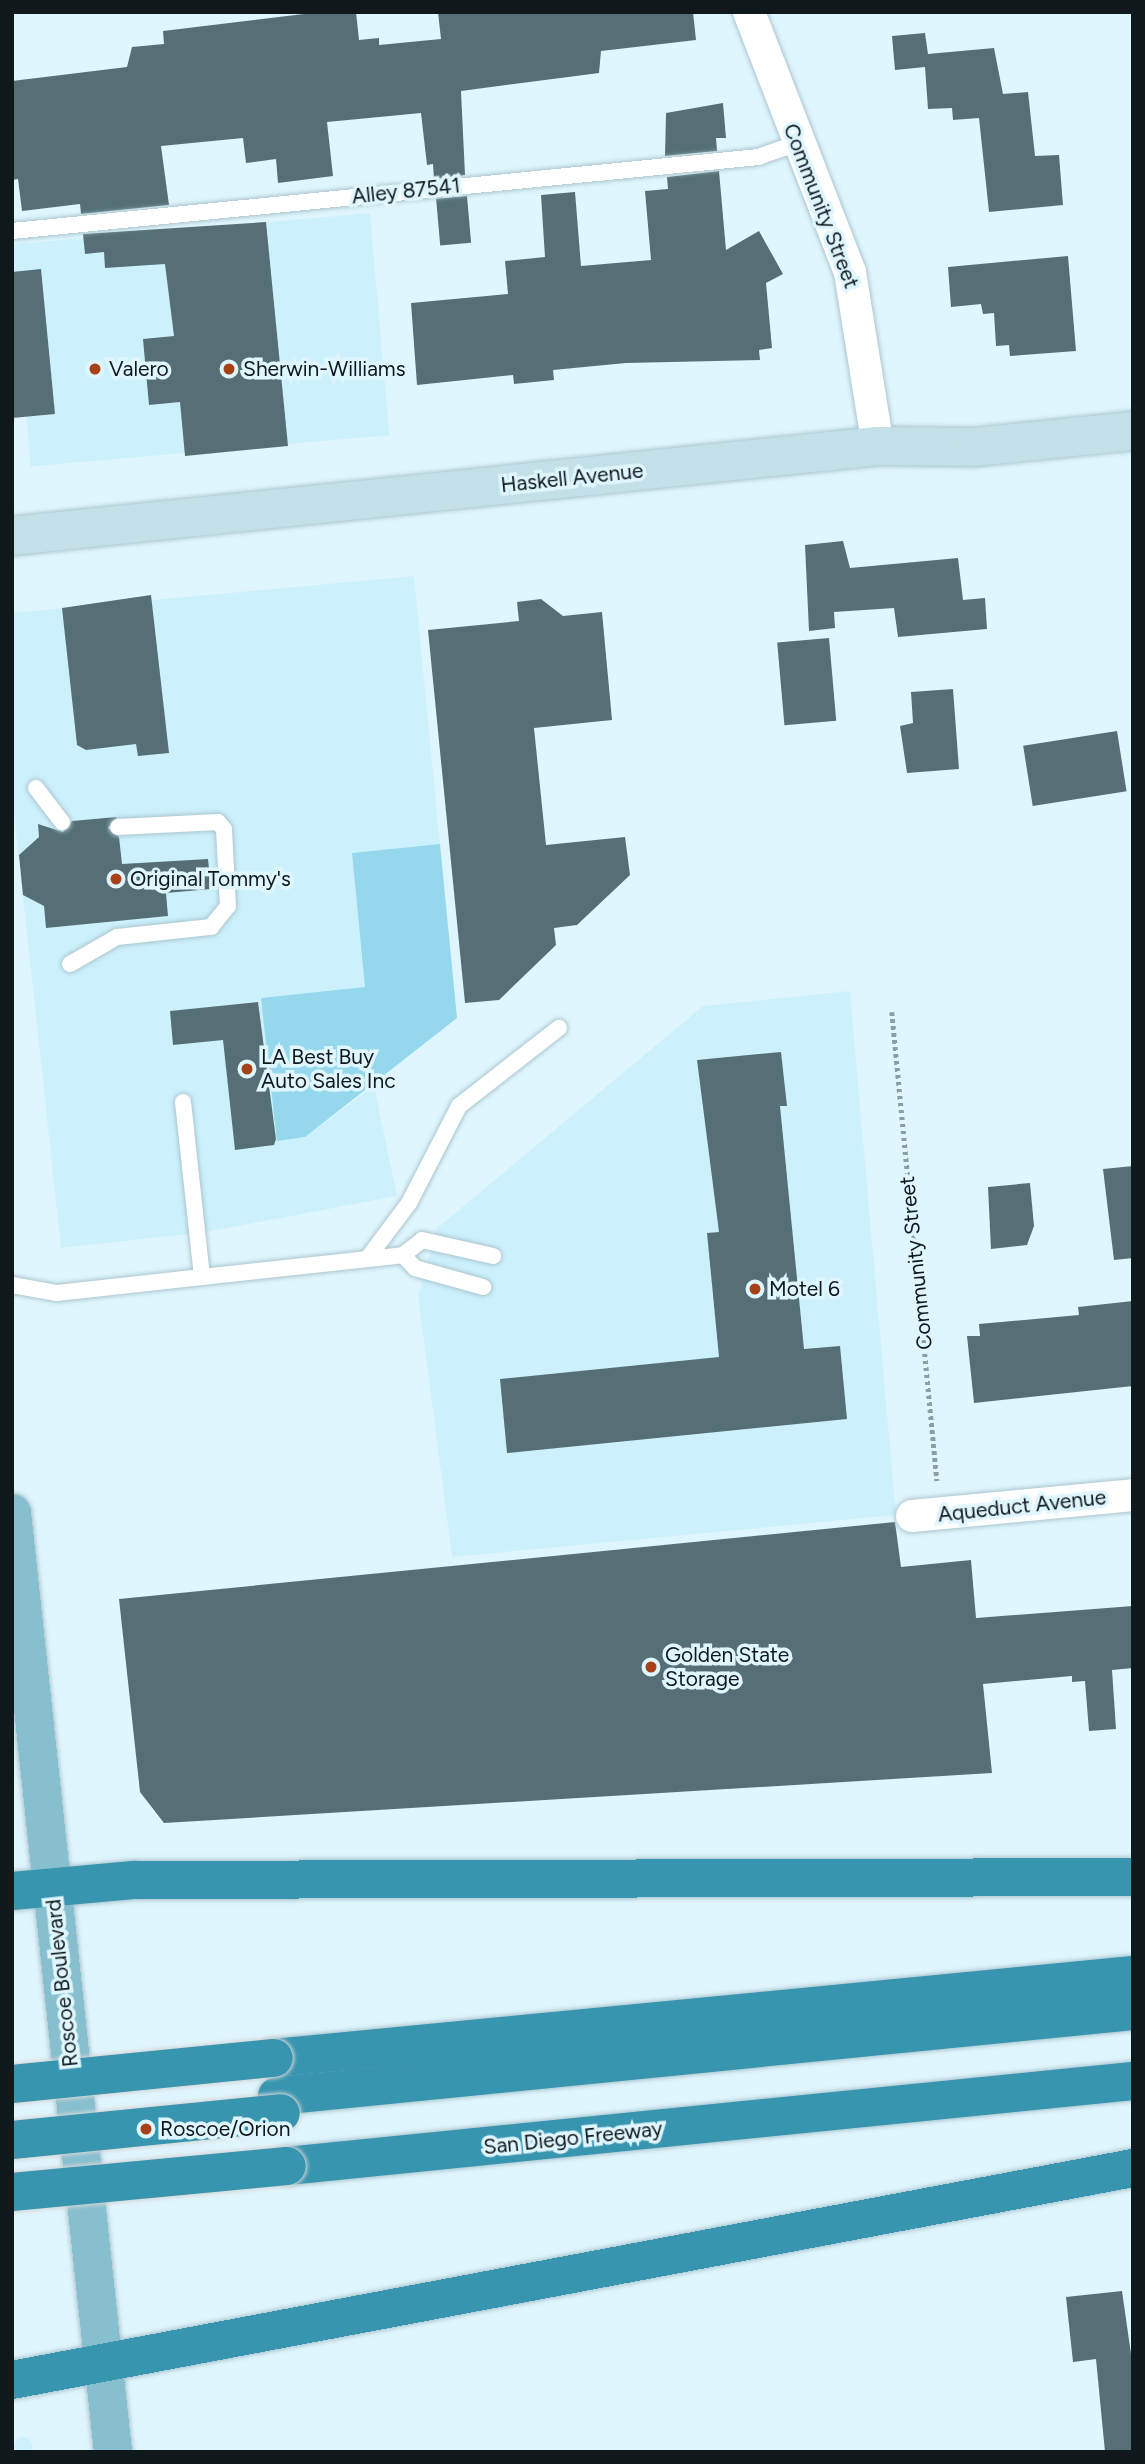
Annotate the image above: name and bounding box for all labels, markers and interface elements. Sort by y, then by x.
street label: Community Street [778,120,864,292]
street label: Alley 87541 [351,173,461,209]
place label: Valero [109,356,169,382]
place label: Sherwin-Williams [243,356,405,382]
marker: Valero [87,361,103,377]
marker: Sherwin-Williams [221,361,237,377]
street label: Haskell Avenue [500,458,644,498]
place label: Original Tommy's [130,866,291,892]
marker: Original Tommy's [108,871,124,887]
place label: LA Best Buy Auto Sales Inc [261,1044,396,1094]
marker: LA Best Buy Auto Sales Inc [239,1061,255,1077]
street label: Community Street [894,1175,938,1351]
place label: Motel 6 [769,1276,840,1302]
marker: Motel 6 [747,1281,763,1297]
street label: Aqueduct Avenue [937,1485,1107,1527]
place label: Golden State Storage [665,1642,789,1692]
marker: Golden State Storage [643,1659,659,1675]
street label: Roscoe Boulevard [41,1898,83,2068]
place label: Roscoe/Orion [160,2116,290,2142]
street label: San Diego Freeway [482,2116,664,2160]
marker: Roscoe/Orion [138,2121,154,2137]

